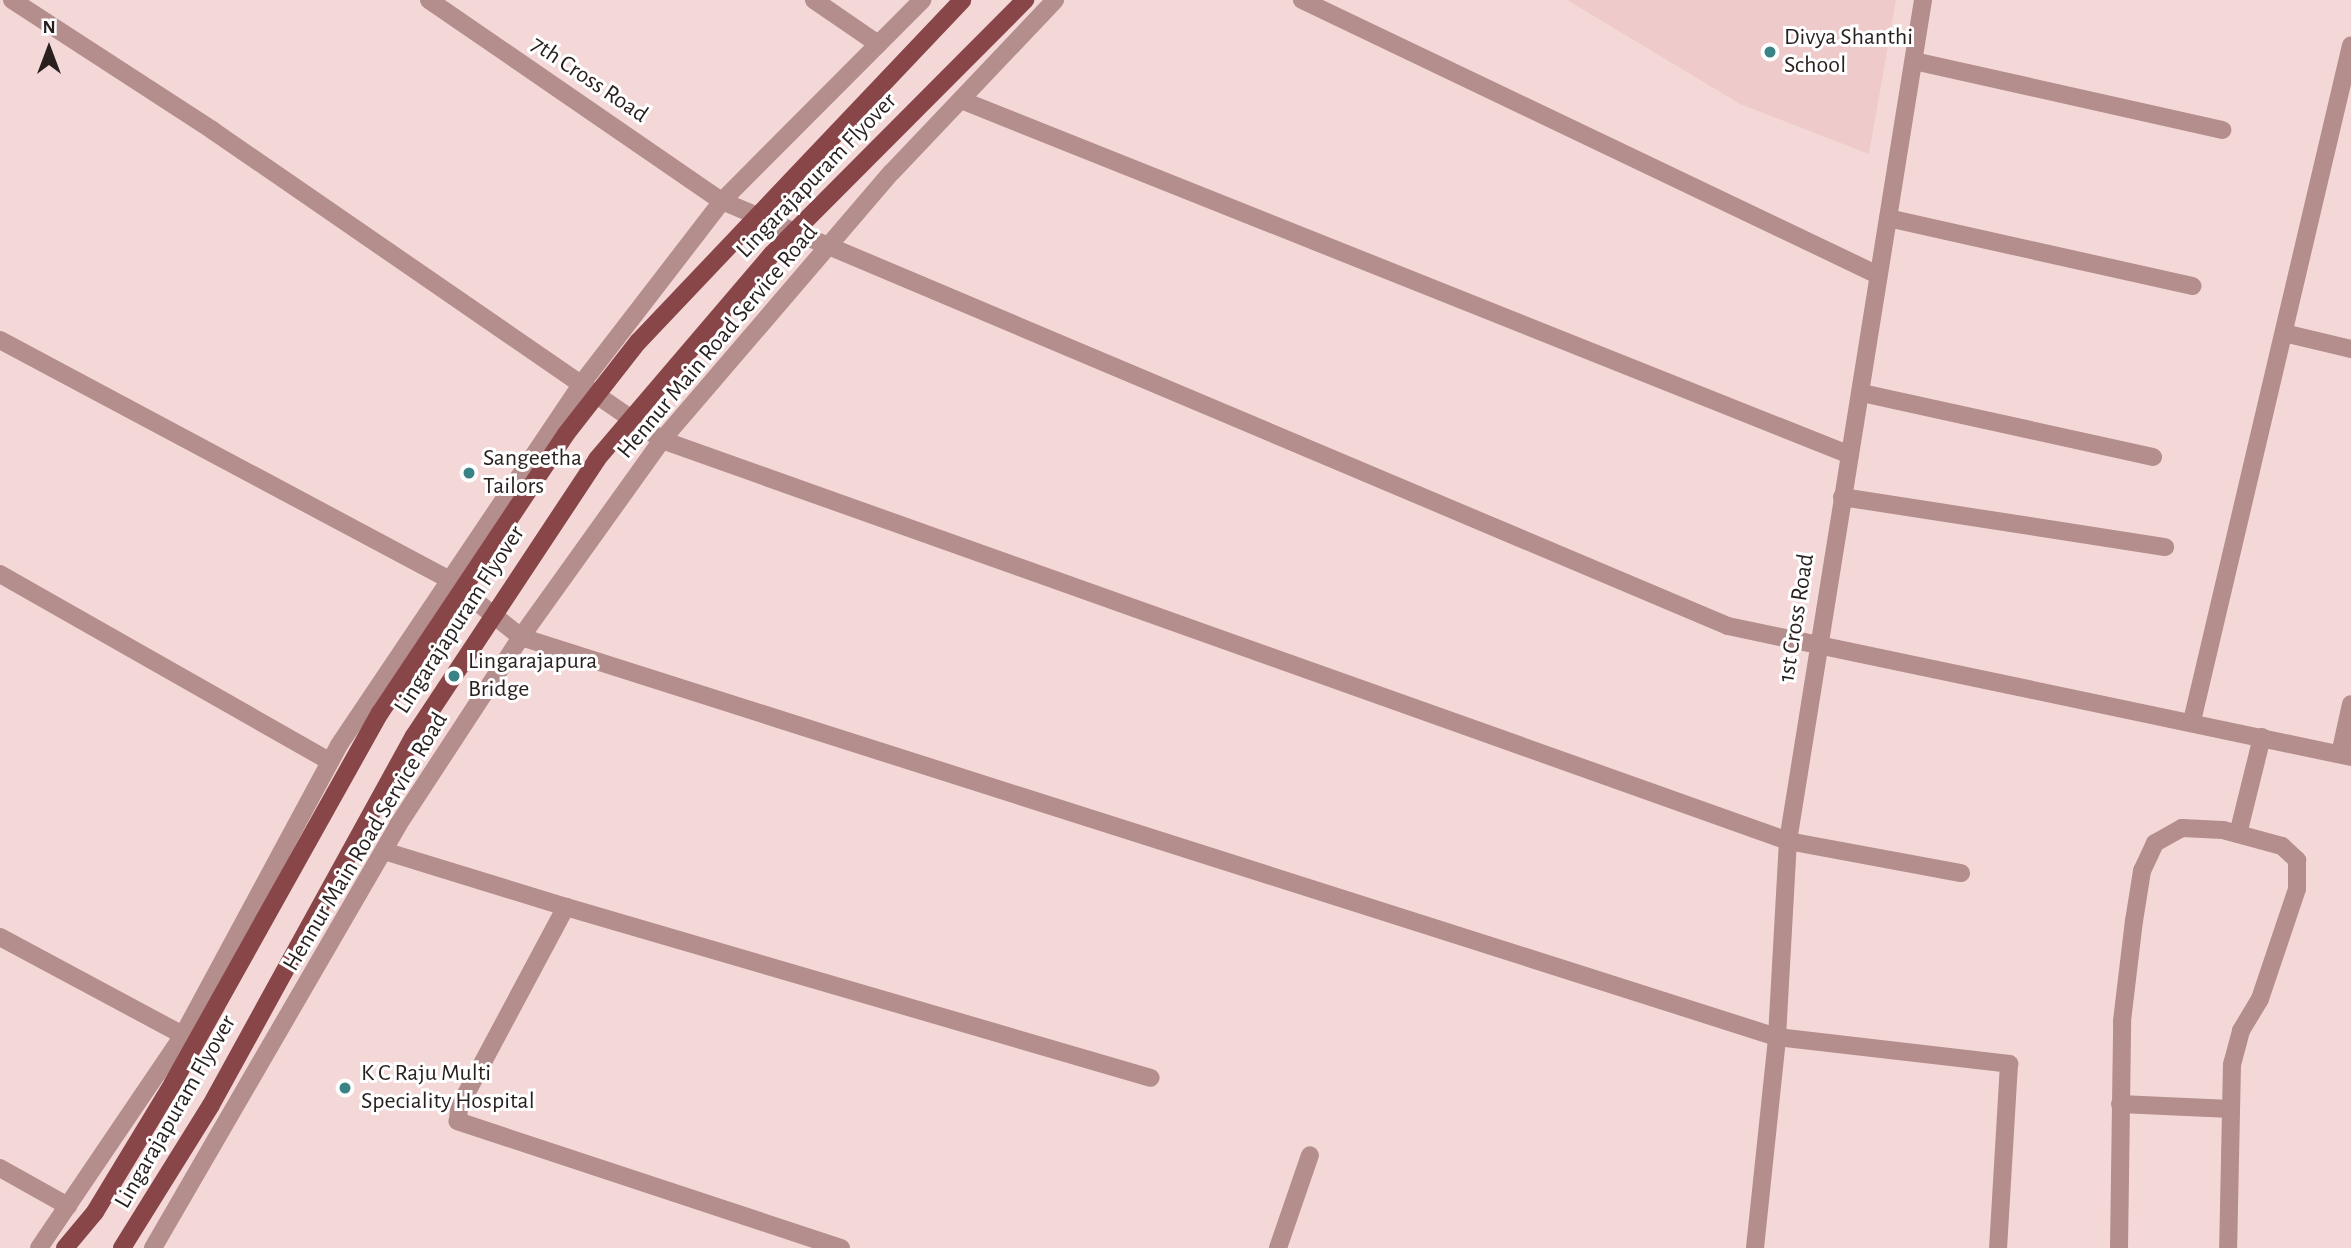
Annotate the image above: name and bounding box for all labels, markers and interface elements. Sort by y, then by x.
north arrow [14,14,84,84]
text: N [42,18,56,37]
place label: Divya Shanthi School [1784,24,1913,80]
street label: 7th Cross Road [525,30,653,130]
marker: Divya Shanthi School [1762,44,1778,60]
street label: Lingarajapuram Flyover [731,87,903,265]
street label: Hennur Main Road Service Road [612,219,824,465]
place label: Sangeetha Tailors [483,445,582,501]
marker: Sangeetha Tailors [461,465,477,481]
street label: Lingarajapuram Flyover [388,521,532,719]
street label: 1st Cross Road [1773,552,1821,684]
place label: Lingarajapura Bridge [468,648,597,704]
marker: Lingarajapura Bridge [446,668,462,684]
street label: Hennur Main Road Service Road [277,707,455,977]
street label: Lingarajapuram Flyover [109,1010,243,1214]
place label: K C Raju Multi Speciality Hospital [361,1060,535,1116]
marker: K C Raju Multi Speciality Hospital [335,1078,355,1098]

